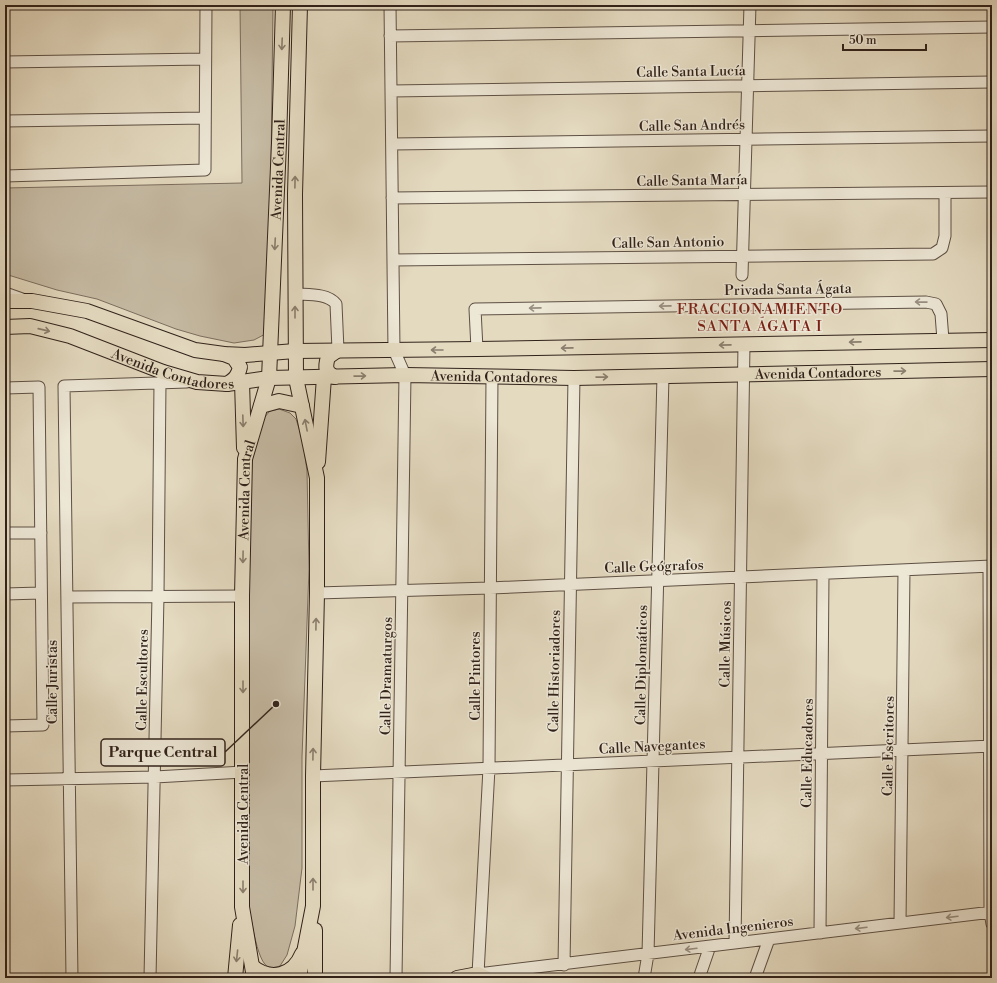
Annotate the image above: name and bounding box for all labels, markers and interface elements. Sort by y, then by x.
scale bar [843,26,926,52]
text: 50 m [849,33,877,48]
one-way arrow [278,37,286,50]
street label: Calle Santa Lucía [636,62,747,82]
street label: Calle San Andrés [639,116,745,136]
street label: Avenida Central [268,119,290,222]
street label: Calle Santa María [636,171,749,191]
one-way arrow [292,176,299,189]
street label: Calle San Antonio [612,233,725,253]
one-way arrow [271,237,279,250]
street label: Privada Santa Ágata [724,278,853,300]
one-way arrow [915,298,928,306]
district label: FRACCIONAMIENTO SANTA ÁGATA I [677,300,843,336]
one-way arrow [659,302,672,310]
one-way arrow [529,305,542,312]
one-way arrow [291,306,299,319]
one-way arrow [37,326,50,334]
one-way arrow [849,338,862,346]
one-way arrow [719,341,732,349]
one-way arrow [561,344,574,352]
street label: Avenida Contadores [108,345,235,394]
one-way arrow [431,346,444,354]
street label: Avenida Contadores [753,363,882,384]
street label: Avenida Contadores [429,367,558,388]
one-way arrow [893,367,906,375]
one-way arrow [353,372,366,380]
one-way arrow [595,373,608,381]
one-way arrow [239,414,247,427]
one-way arrow [302,419,310,432]
street label: Avenida Central [235,438,260,542]
one-way arrow [239,550,247,563]
street label: Calle Geógrafos [604,556,704,578]
street label: Calle Músicos [716,600,736,688]
street label: Calle Diplomáticos [632,605,652,725]
street label: Calle Historiadores [545,610,565,733]
street label: Calle Dramaturgos [377,617,397,735]
one-way arrow [312,618,320,631]
street label: Calle Escultores [133,629,153,731]
street label: Calle Pintores [467,631,485,721]
street label: Calle Juristas [44,640,62,724]
one-way arrow [239,680,247,693]
street label: Calle Escritores [879,696,899,796]
street label: Calle Educadores [798,698,818,808]
street label: Calle Navegantes [598,735,706,759]
callout: Parque Central [101,739,225,766]
text: Parque Central [109,743,217,762]
one-way arrow [309,748,317,761]
street label: Avenida Central [235,764,253,865]
one-way arrow [309,878,317,891]
one-way arrow [239,880,246,893]
street label: Avenida Ingenieros [671,913,794,945]
one-way arrow [946,913,959,920]
one-way arrow [855,924,868,931]
one-way arrow [685,945,698,953]
one-way arrow [233,949,241,962]

